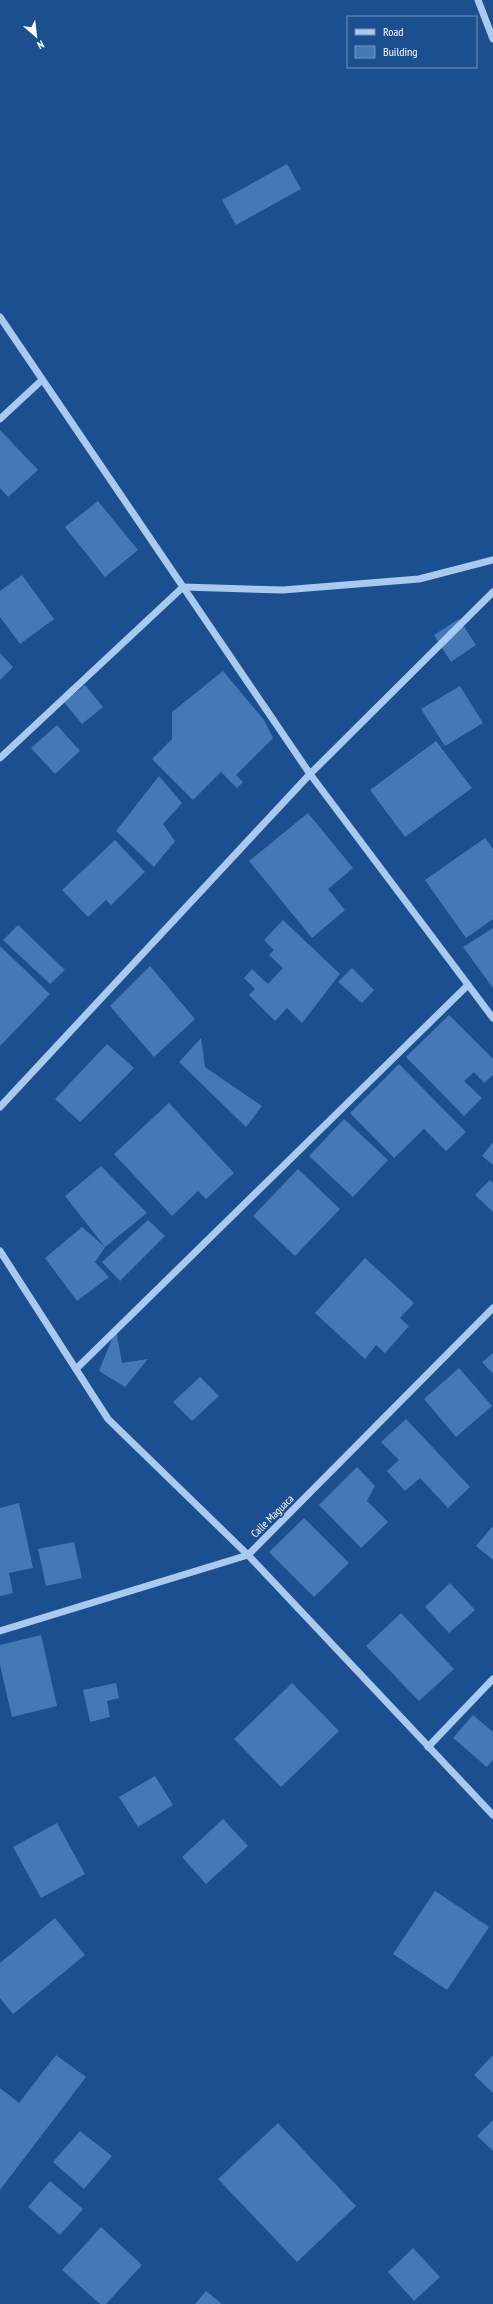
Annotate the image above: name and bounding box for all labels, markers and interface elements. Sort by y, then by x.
north arrow [16,16,56,56]
legend [347,16,477,68]
text: Road [383,24,403,39]
text: N [35,37,47,52]
text: Building [383,44,418,59]
street label: Calle Maguaca [248,1492,296,1540]

